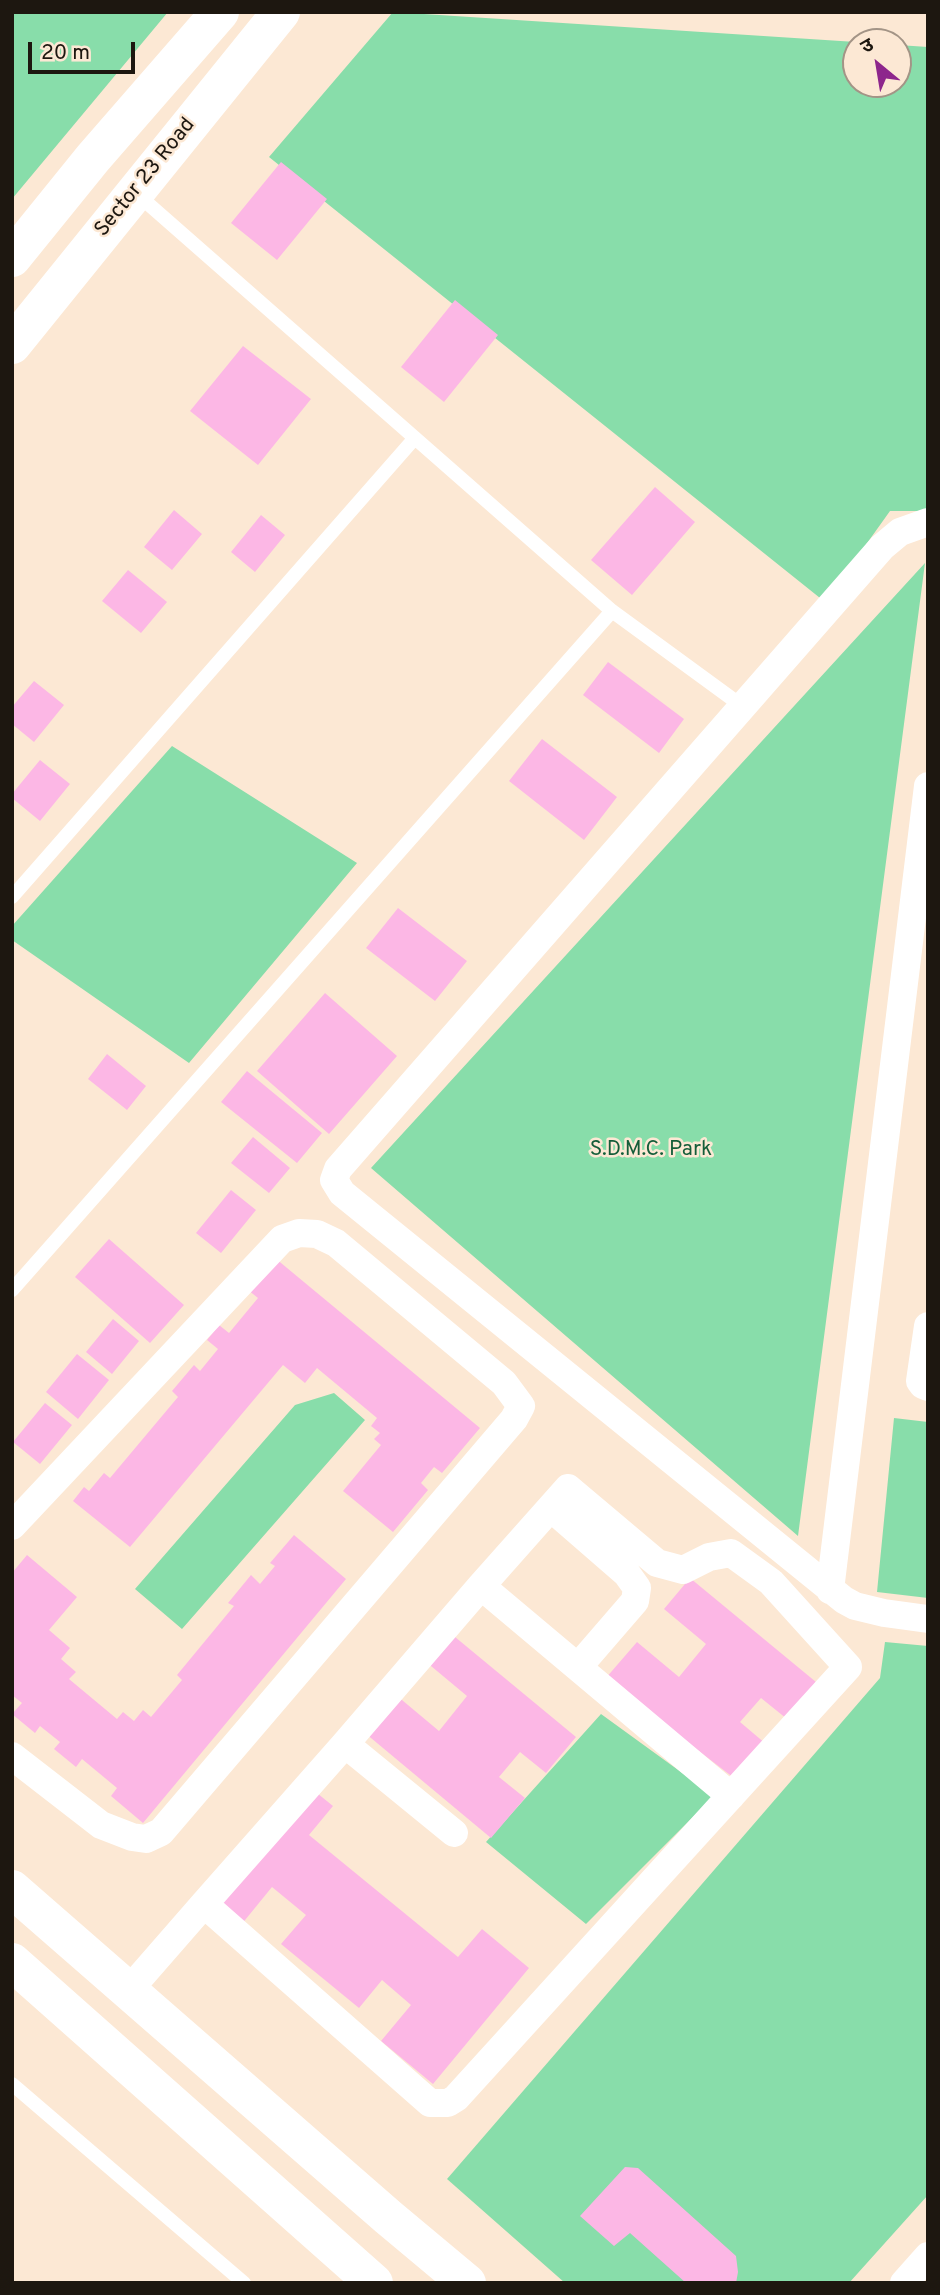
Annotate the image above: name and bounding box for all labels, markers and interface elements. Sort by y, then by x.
scale bar [32,28,138,72]
north arrow [842,28,912,98]
text: उ [857,33,878,60]
text: 20 m [41,40,90,67]
street label: Sector 23 Road [90,113,202,243]
park label: S.D.M.C. Park [590,1138,712,1164]

